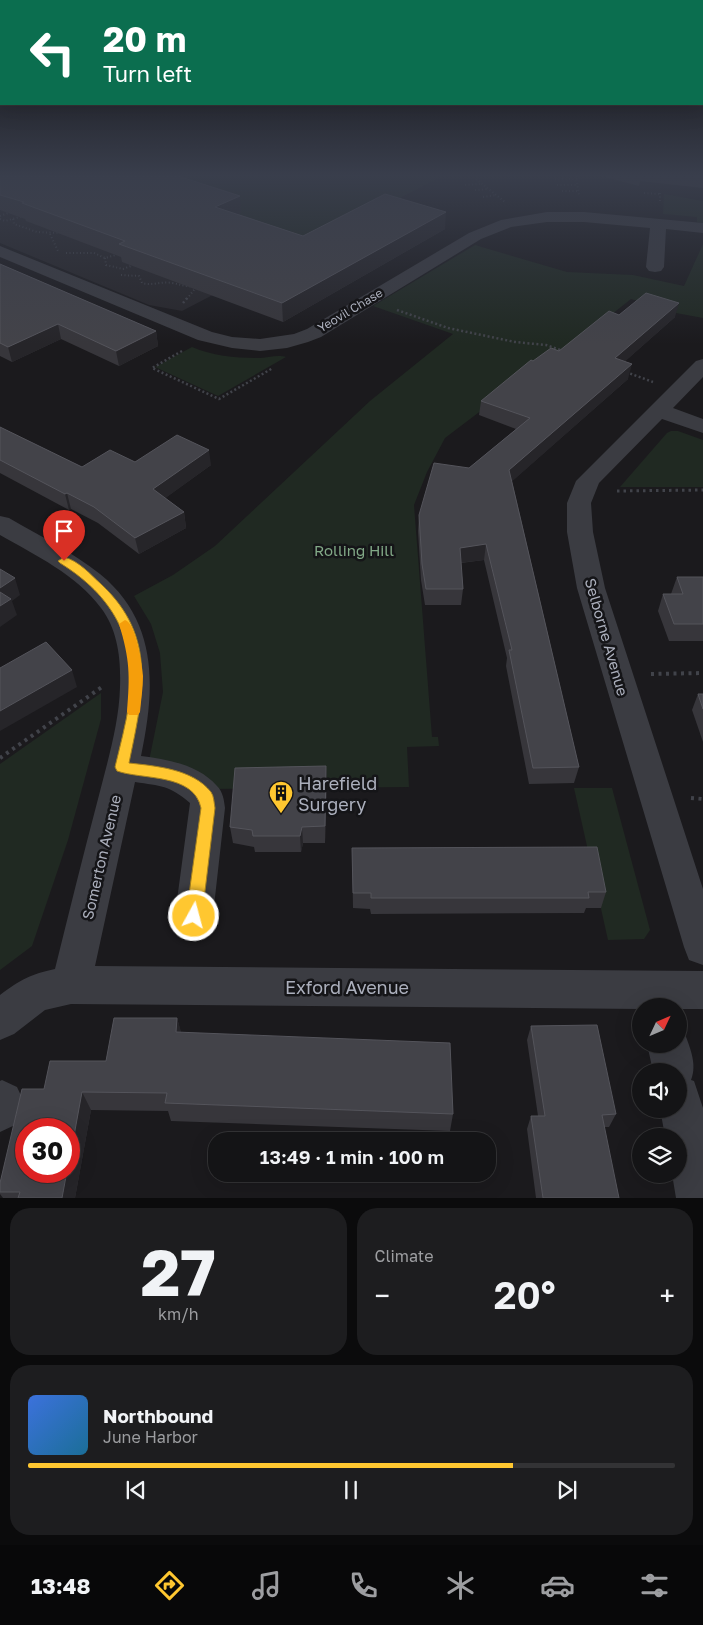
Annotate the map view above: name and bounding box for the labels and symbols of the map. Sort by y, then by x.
street label: Yeovil Chase [315,285,385,335]
pin [43,510,85,561]
park label: Rolling Hill [314,541,394,559]
street label: Selborne Avenue [582,576,633,698]
place label: Harefield Surgery [298,772,377,815]
building icon: Harefield Surgery [268,780,294,814]
street label: Somerton Avenue [78,792,124,921]
position arrow [167,889,219,941]
street label: Exford Avenue [285,976,409,998]
north arrow [632,998,688,1052]
speed limit sign: 30 [15,1118,80,1183]

